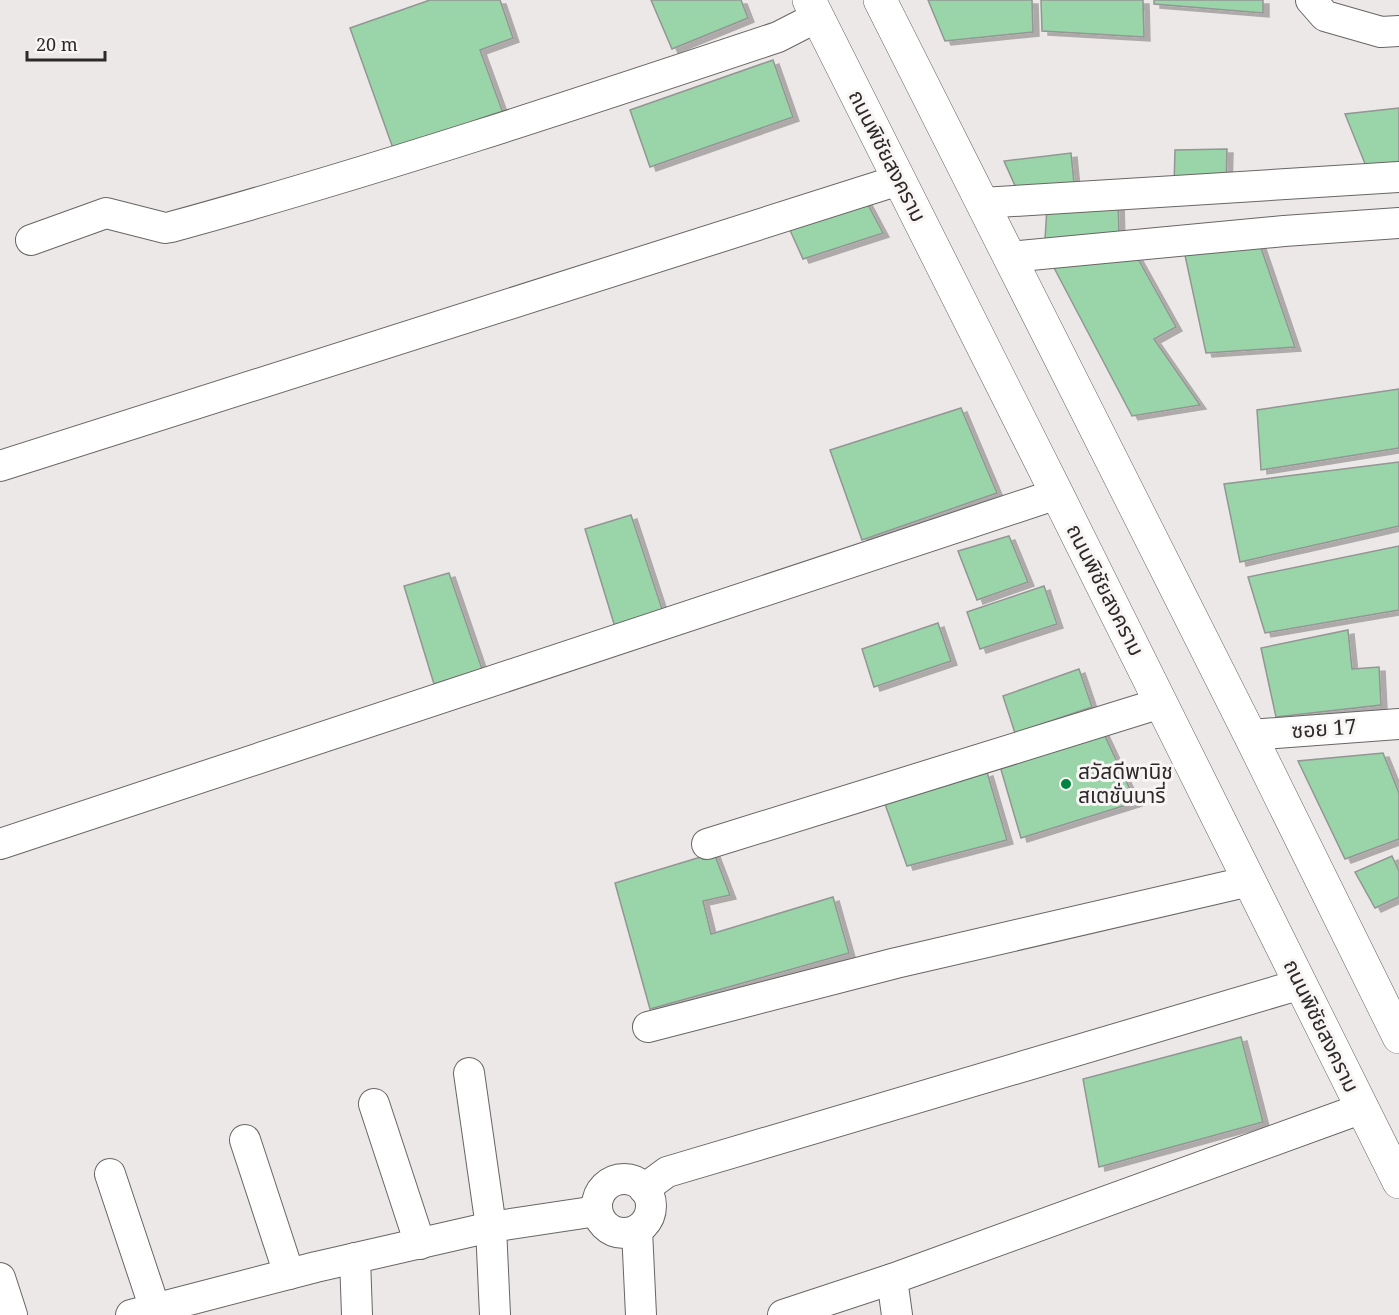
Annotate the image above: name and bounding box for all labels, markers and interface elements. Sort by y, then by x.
scale bar [27,24,105,62]
text: 20 m [36,32,78,56]
street label: ถนนพิชัยสงคราม [843,85,933,226]
street label: ถนนพิชัยสงคราม [1061,519,1151,660]
street label: ซอย 17 [1290,712,1357,744]
place label: สวัสดีพานิช สเตชั่นนารี่ [1078,757,1173,809]
marker: สวัสดีพานิช สเตชั่นนารี่ [1059,777,1073,791]
street label: ถนนพิชัยสงคราม [1278,954,1366,1097]

